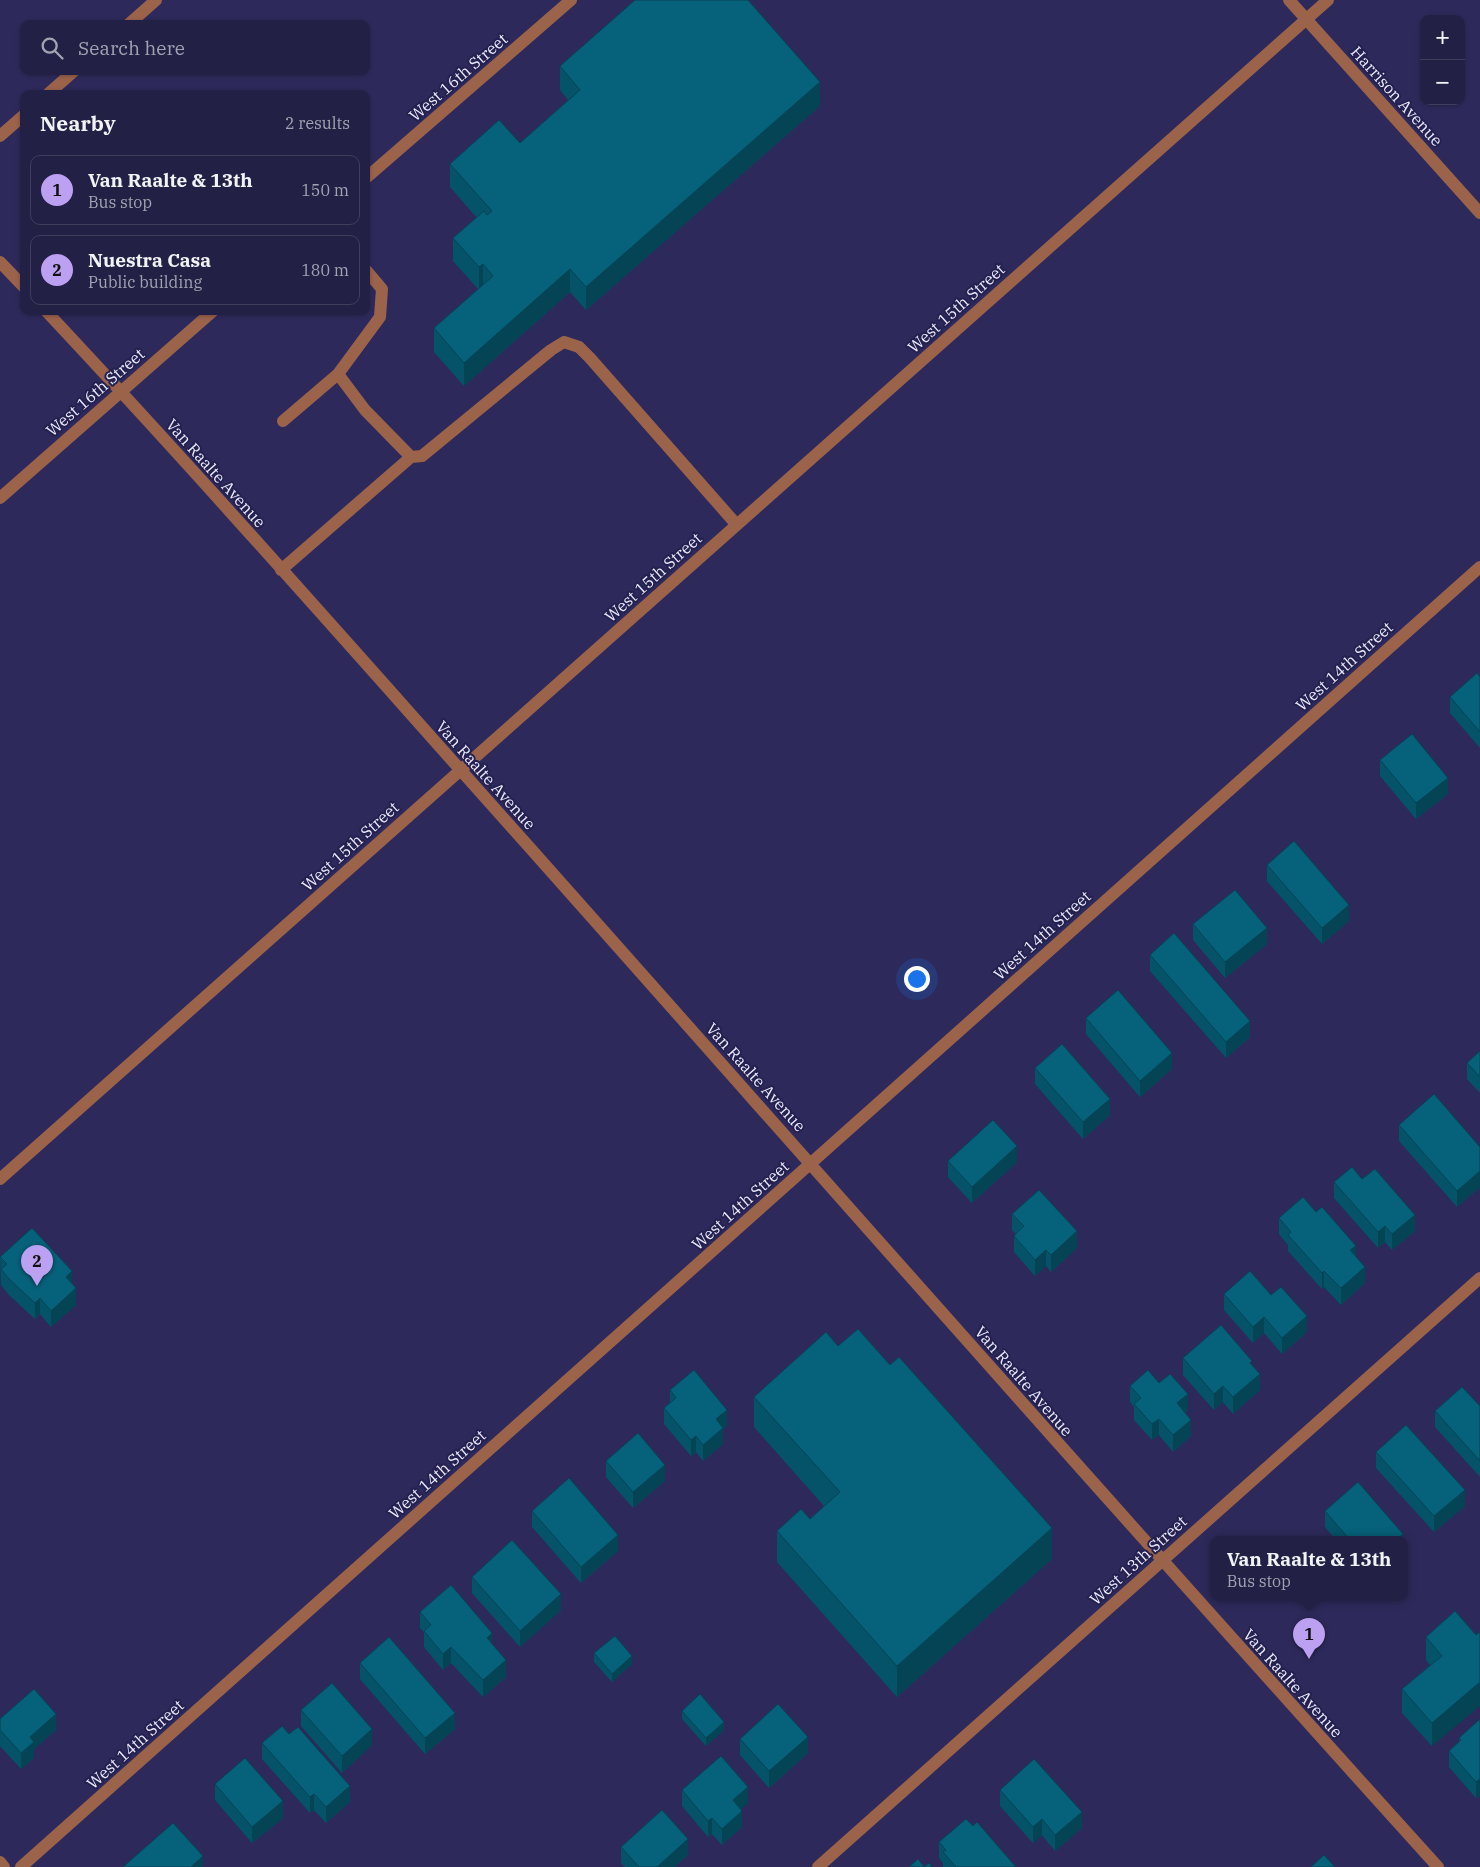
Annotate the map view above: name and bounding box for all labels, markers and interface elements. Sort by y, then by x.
map controls [1420,15,1465,105]
button: + [1420,15,1465,60]
search box [20,20,370,75]
street label: West 16th Street [405,29,512,125]
icon: search [38,34,66,62]
text: Search here [78,36,185,60]
street label: Harrison Avenue [1347,42,1447,150]
button: − [1420,60,1465,105]
text: Nearby [40,109,116,137]
text: 2 results [285,113,350,133]
text: Van Raalte & 13th [88,168,253,192]
text: 1 [52,180,62,200]
text: 150 m [301,180,349,200]
text: Bus stop [88,192,152,212]
text: Nuestra Casa [88,248,211,272]
street label: West 15th Street [903,259,1009,357]
text: 2 [52,260,62,280]
text: 180 m [301,260,349,280]
text: Public building [88,272,202,292]
street label: West 16th Street [42,344,149,440]
street label: Van Raalte Avenue [162,414,270,532]
street label: West 15th Street [600,528,706,626]
street label: West 14th Street [1291,617,1397,715]
street label: Van Raalte Avenue [432,716,540,834]
street label: West 15th Street [297,797,403,895]
street label: West 14th Street [989,886,1095,984]
your location [904,966,930,992]
street label: Van Raalte Avenue [702,1018,810,1136]
street label: West 14th Street [687,1156,793,1254]
pin: 2 [21,1245,53,1286]
street label: Van Raalte Avenue [971,1322,1077,1440]
street label: West 14th Street [384,1425,490,1523]
street label: West 13th Street [1085,1511,1191,1609]
popup [1210,1536,1408,1601]
text: Van Raalte & 13th [1227,1547,1391,1571]
text: Bus stop [1227,1571,1291,1591]
pin: 1 [1293,1618,1325,1659]
street label: Van Raalte Avenue [1239,1624,1347,1742]
street label: West 14th Street [82,1695,188,1793]

